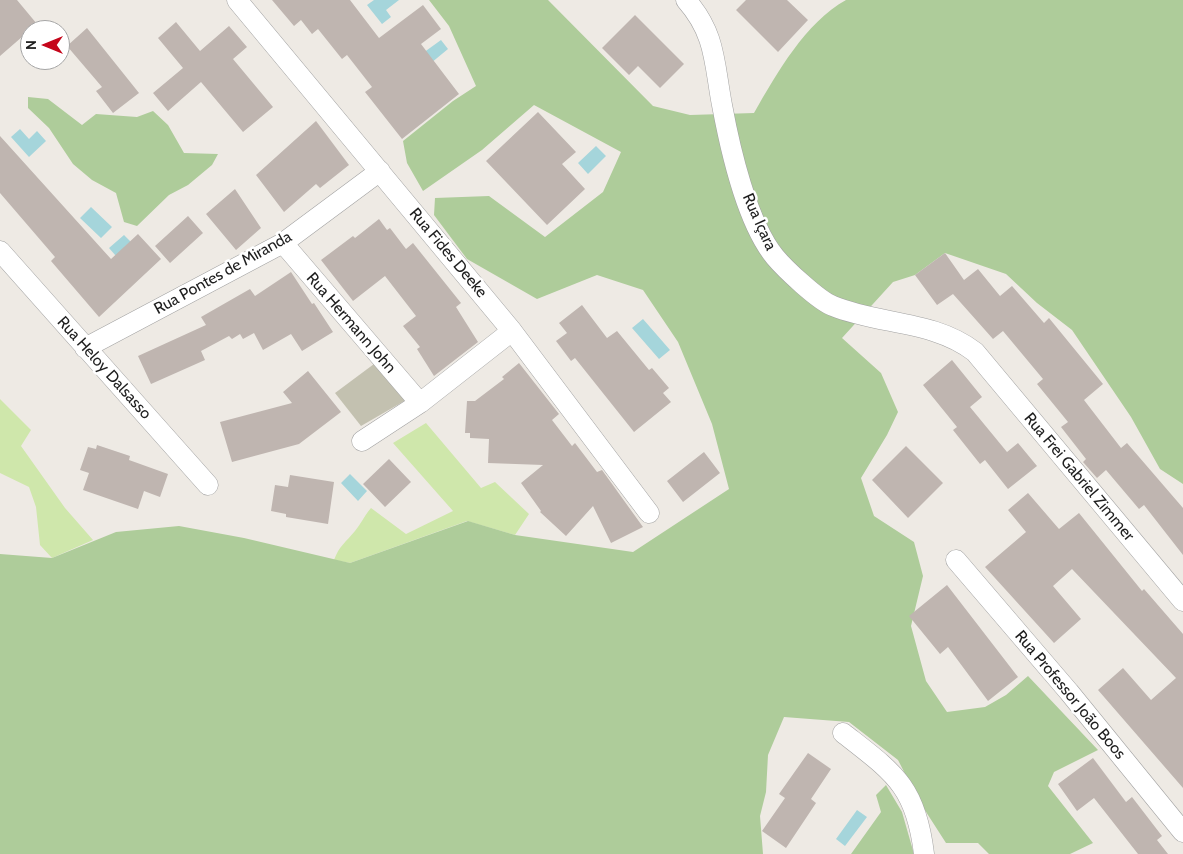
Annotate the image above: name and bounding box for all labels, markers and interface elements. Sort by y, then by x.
north arrow [20,20,70,70]
text: N [22,40,40,50]
street label: Rua Içara [738,190,780,254]
street label: Rua Fides Deeke [405,204,491,302]
street label: Rua Pontes de Miranda [151,227,295,319]
street label: Rua Hermann John [302,269,400,377]
street label: Rua Heloy Dalsasso [53,313,155,423]
street label: Rua Frei Gabriel Zimmer [1020,409,1138,545]
street label: Rua Professor João Boos [1010,627,1130,763]

